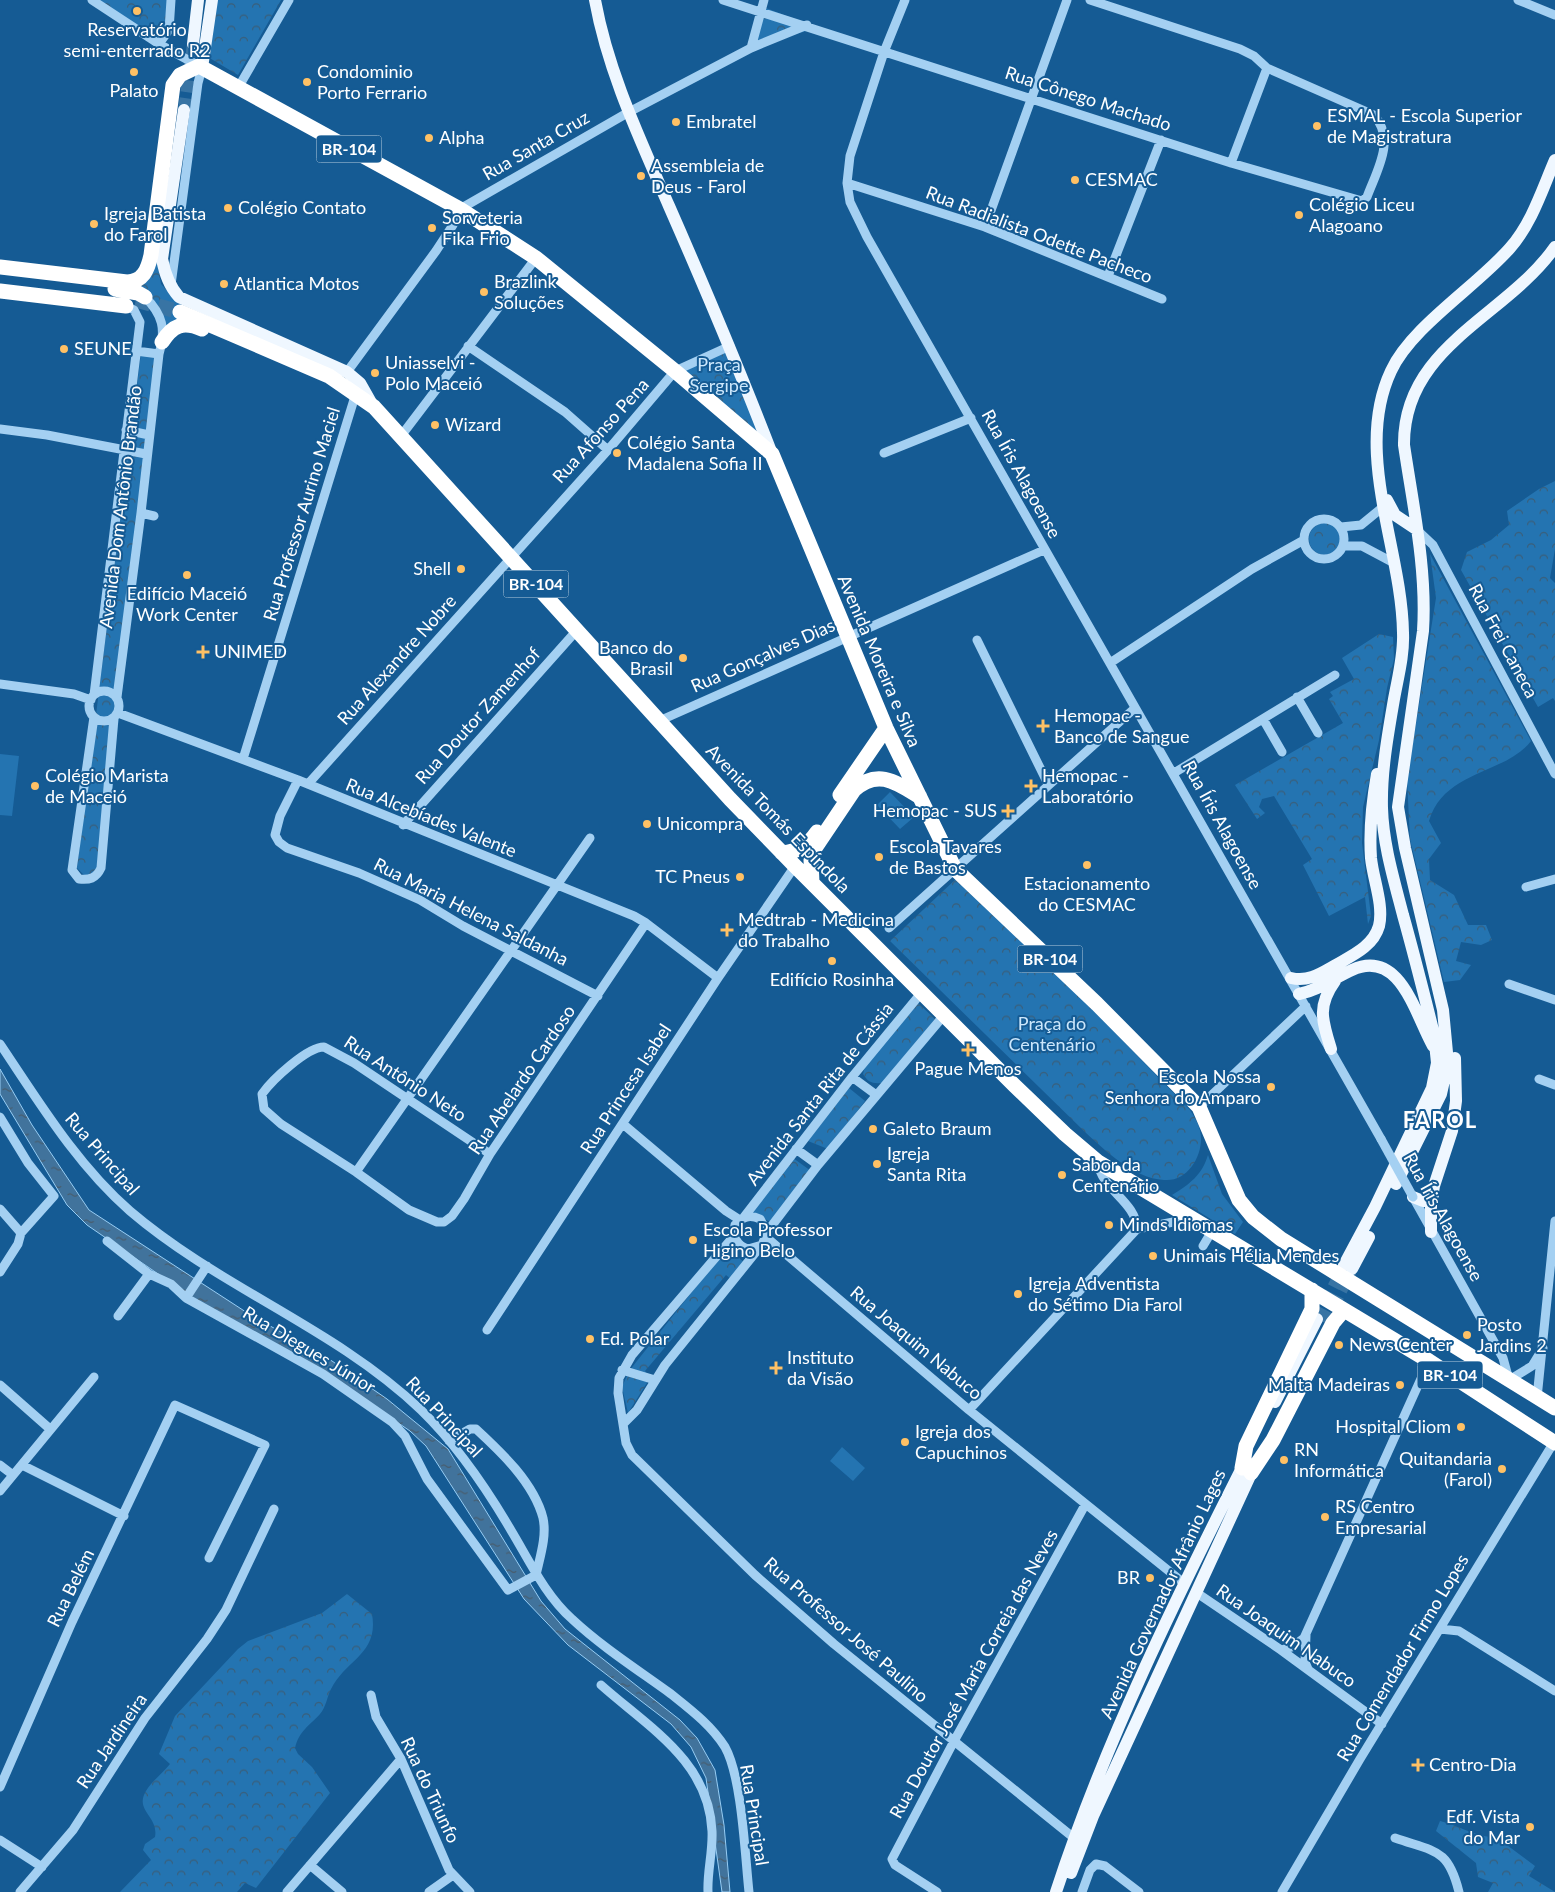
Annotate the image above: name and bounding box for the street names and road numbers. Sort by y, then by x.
street label: Rua Cônego Machado [1002,61,1174,135]
street label: Rua Santa Cruz [478,106,593,185]
road number: BR-104 [316,136,382,162]
street label: Rua Radialista Odette Pacheco [923,181,1156,287]
street label: Rua Afonso Pena [547,373,653,487]
street label: Avenida Dom Antônio Brandão [94,384,146,630]
street label: Rua Professor Aurino Maciel [258,404,344,623]
street label: Rua Íris Alagoense [977,405,1066,542]
road number: BR-104 [504,570,568,598]
street label: Avenida Moreira e Silva [834,571,926,750]
street label: Rua Frei Caneca [1464,579,1543,702]
street label: Rua Alexandre Nobre [332,590,460,729]
street label: Rua Gonçalves Dias [687,613,838,697]
street label: Rua Doutor Zamenhof [410,642,545,788]
street label: Avenida Tomás Espíndola [702,739,855,897]
street label: Rua Íris Alagoense [1178,756,1267,893]
street label: Rua Alcebíades Valente [343,773,520,861]
street label: Rua Maria Helena Saldanha [370,852,572,970]
road number: BR-104 [1018,946,1082,972]
street label: Avenida Santa Rita de Cássia [741,998,897,1189]
street label: Rua Abelardo Cardoso [463,1001,579,1158]
street label: Rua Princesa Isabel [575,1019,675,1158]
street label: Rua Antônio Neto [340,1030,471,1126]
street label: Rua Principal [61,1108,145,1199]
street label: Rua Íris Alagoense [1399,1148,1488,1285]
street label: Rua Joaquim Nabuco [846,1281,987,1404]
street label: Rua Diegues Júnior [239,1301,380,1398]
road number: BR-104 [1418,1362,1482,1388]
street label: Rua Principal [402,1371,488,1461]
street label: Avenida Governador Afrânio Lages [1094,1465,1230,1722]
street label: Rua Doutor José Maria Correia das Neves [884,1525,1062,1822]
street label: Rua Belém [42,1545,98,1630]
street label: Rua Comendador Firmo Lopes [1331,1550,1473,1765]
street label: Rua Professor José Paulino [760,1552,933,1707]
street label: Rua Joaquim Nabuco [1213,1579,1361,1692]
street label: Rua Jardineira [71,1689,151,1792]
street label: Rua do Triunfo [397,1733,465,1846]
street label: Rua Principal [736,1763,774,1867]

